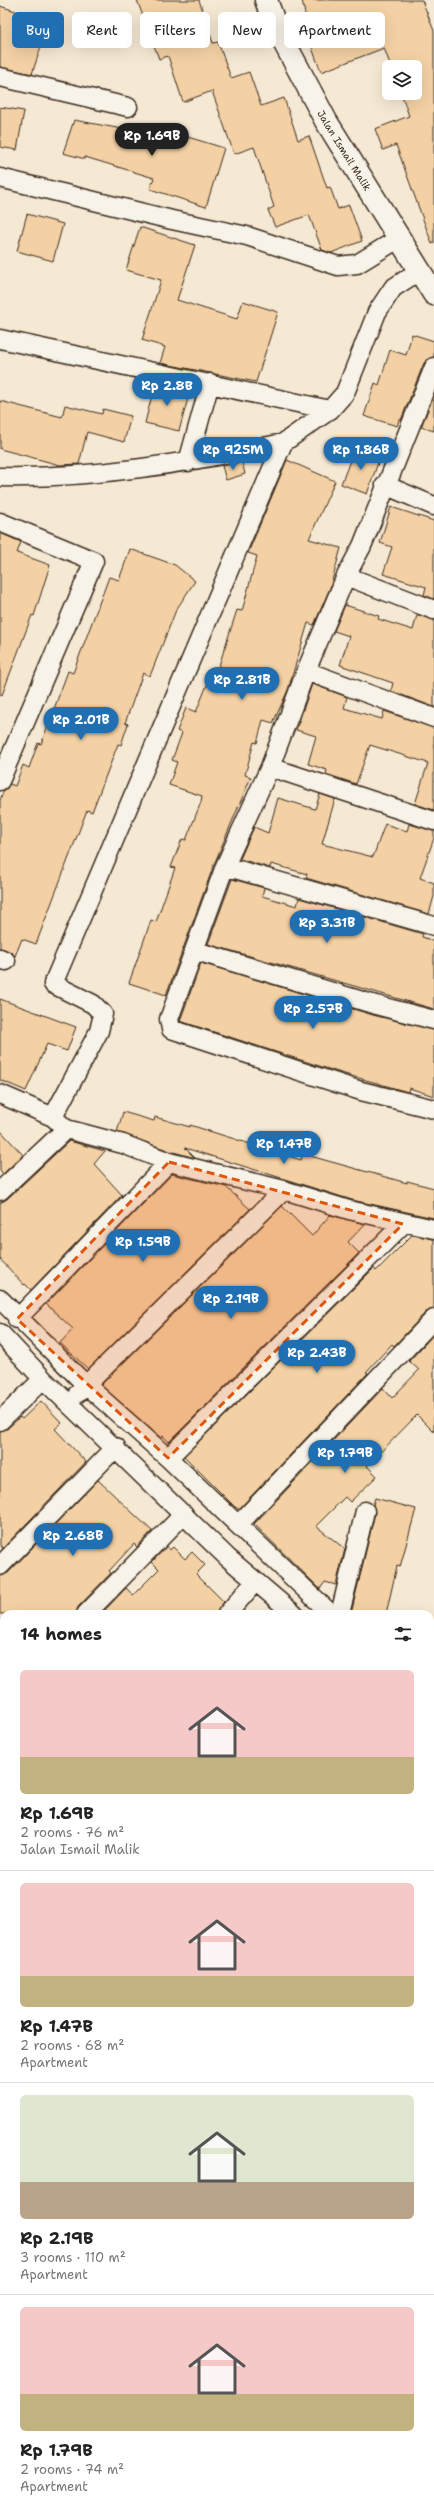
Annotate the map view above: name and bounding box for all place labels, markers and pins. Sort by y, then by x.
pin: Rp 1.69B [111,123,193,157]
pin: Rp 2.8B [130,373,204,407]
pin: Rp 925M [196,437,270,471]
pin: Rp 1.86B [320,437,402,471]
pin: Rp 2.81B [201,667,283,701]
pin: Rp 2.01B [40,707,122,741]
pin: Rp 3.31B [286,910,368,944]
pin: Rp 2.57B [272,996,354,1030]
pin: Rp 1.47B [243,1131,325,1165]
pin: Rp 1.59B [102,1229,184,1263]
pin: Rp 2.19B [190,1286,272,1320]
pin: Rp 2.43B [276,1340,358,1374]
pin: Rp 1.79B [304,1440,386,1474]
pin: Rp 2.68B [32,1523,114,1557]

